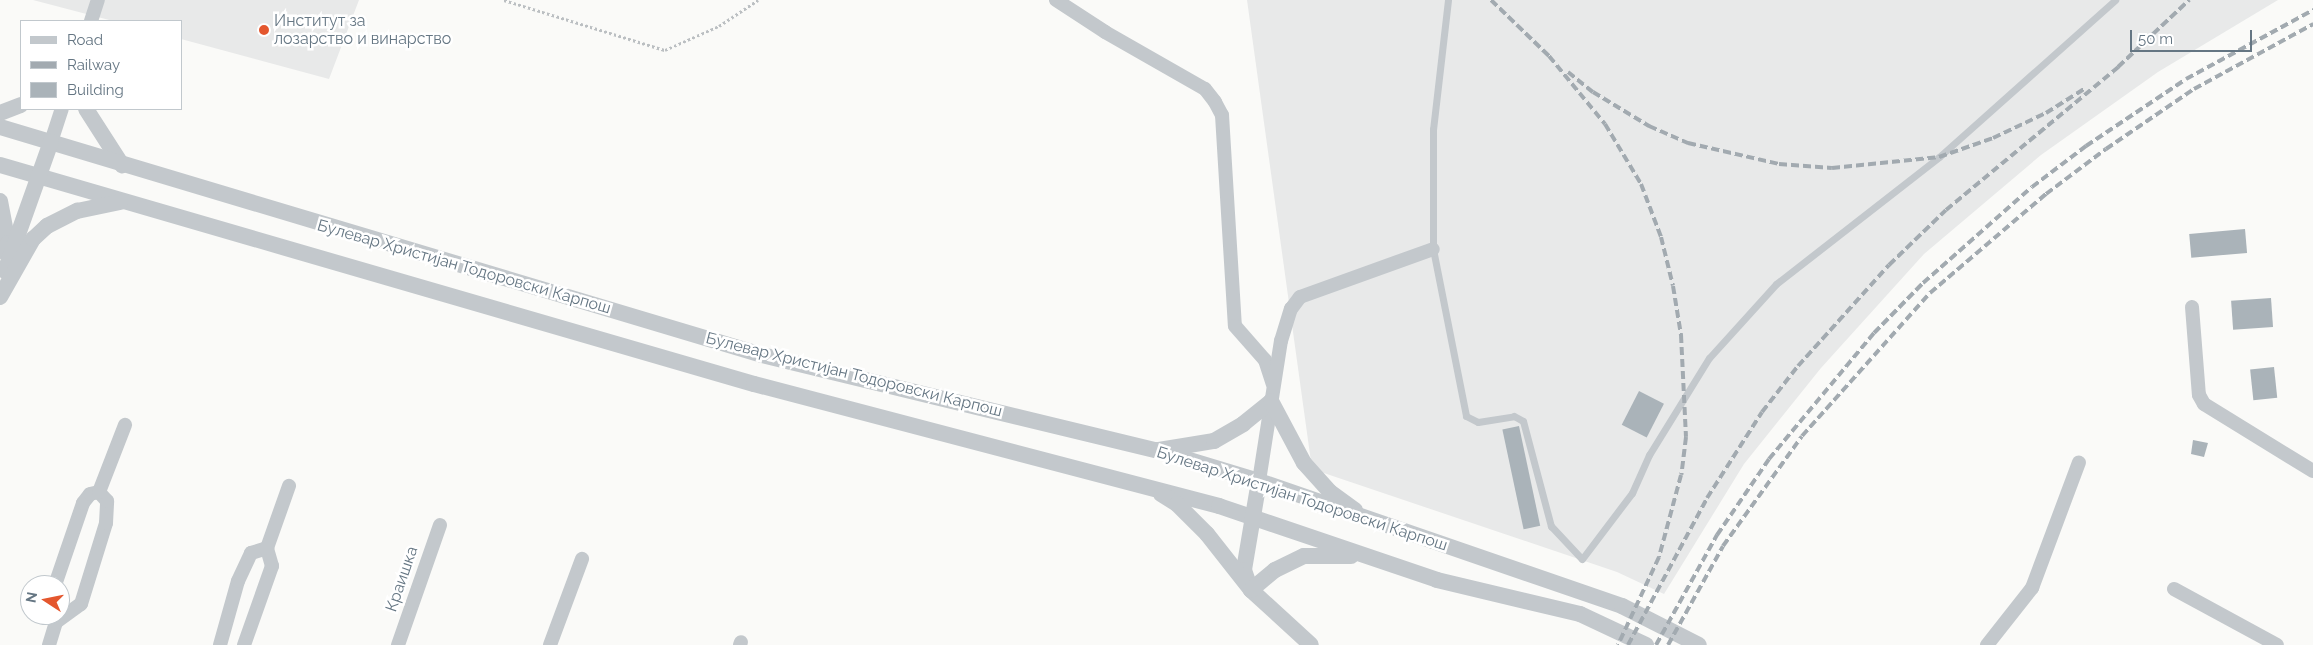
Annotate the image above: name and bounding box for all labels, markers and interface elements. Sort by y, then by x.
place label: Институт за лозарство и винарство [274,11,451,49]
legend [20,20,182,110]
scale bar [2133,20,2256,52]
marker: Институт за лозарство и винарство [258,24,270,36]
text: 50 m [2138,30,2173,48]
text: Road [67,31,103,49]
text: Railway [67,56,120,74]
text: Building [67,81,124,99]
street label: Булевар Христијан Тодоровски Карпош [315,216,613,318]
street label: Булевар Христијан Тодоровски Карпош [704,329,1004,421]
street label: Булевар Христијан Тодоровски Карпош [1154,443,1450,555]
street label: Краишка [382,544,422,614]
north arrow [20,575,70,625]
text: N [22,591,40,604]

